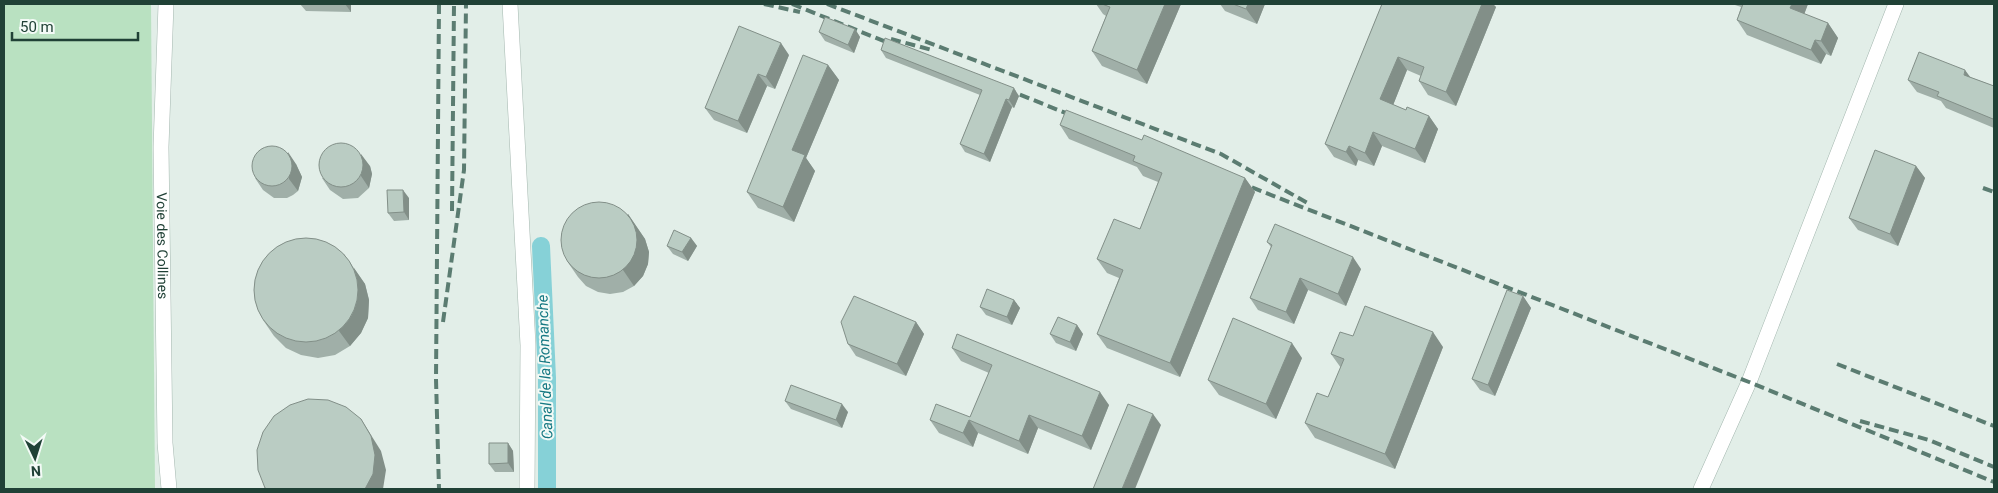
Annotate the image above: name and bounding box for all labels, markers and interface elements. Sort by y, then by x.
scale bar [12,10,139,42]
text: 50 m [20,18,54,36]
street label: Voie des Collines [154,192,171,299]
water label: Canal de la Romanche [533,294,557,440]
north arrow [10,433,60,483]
text: N [30,463,41,479]

